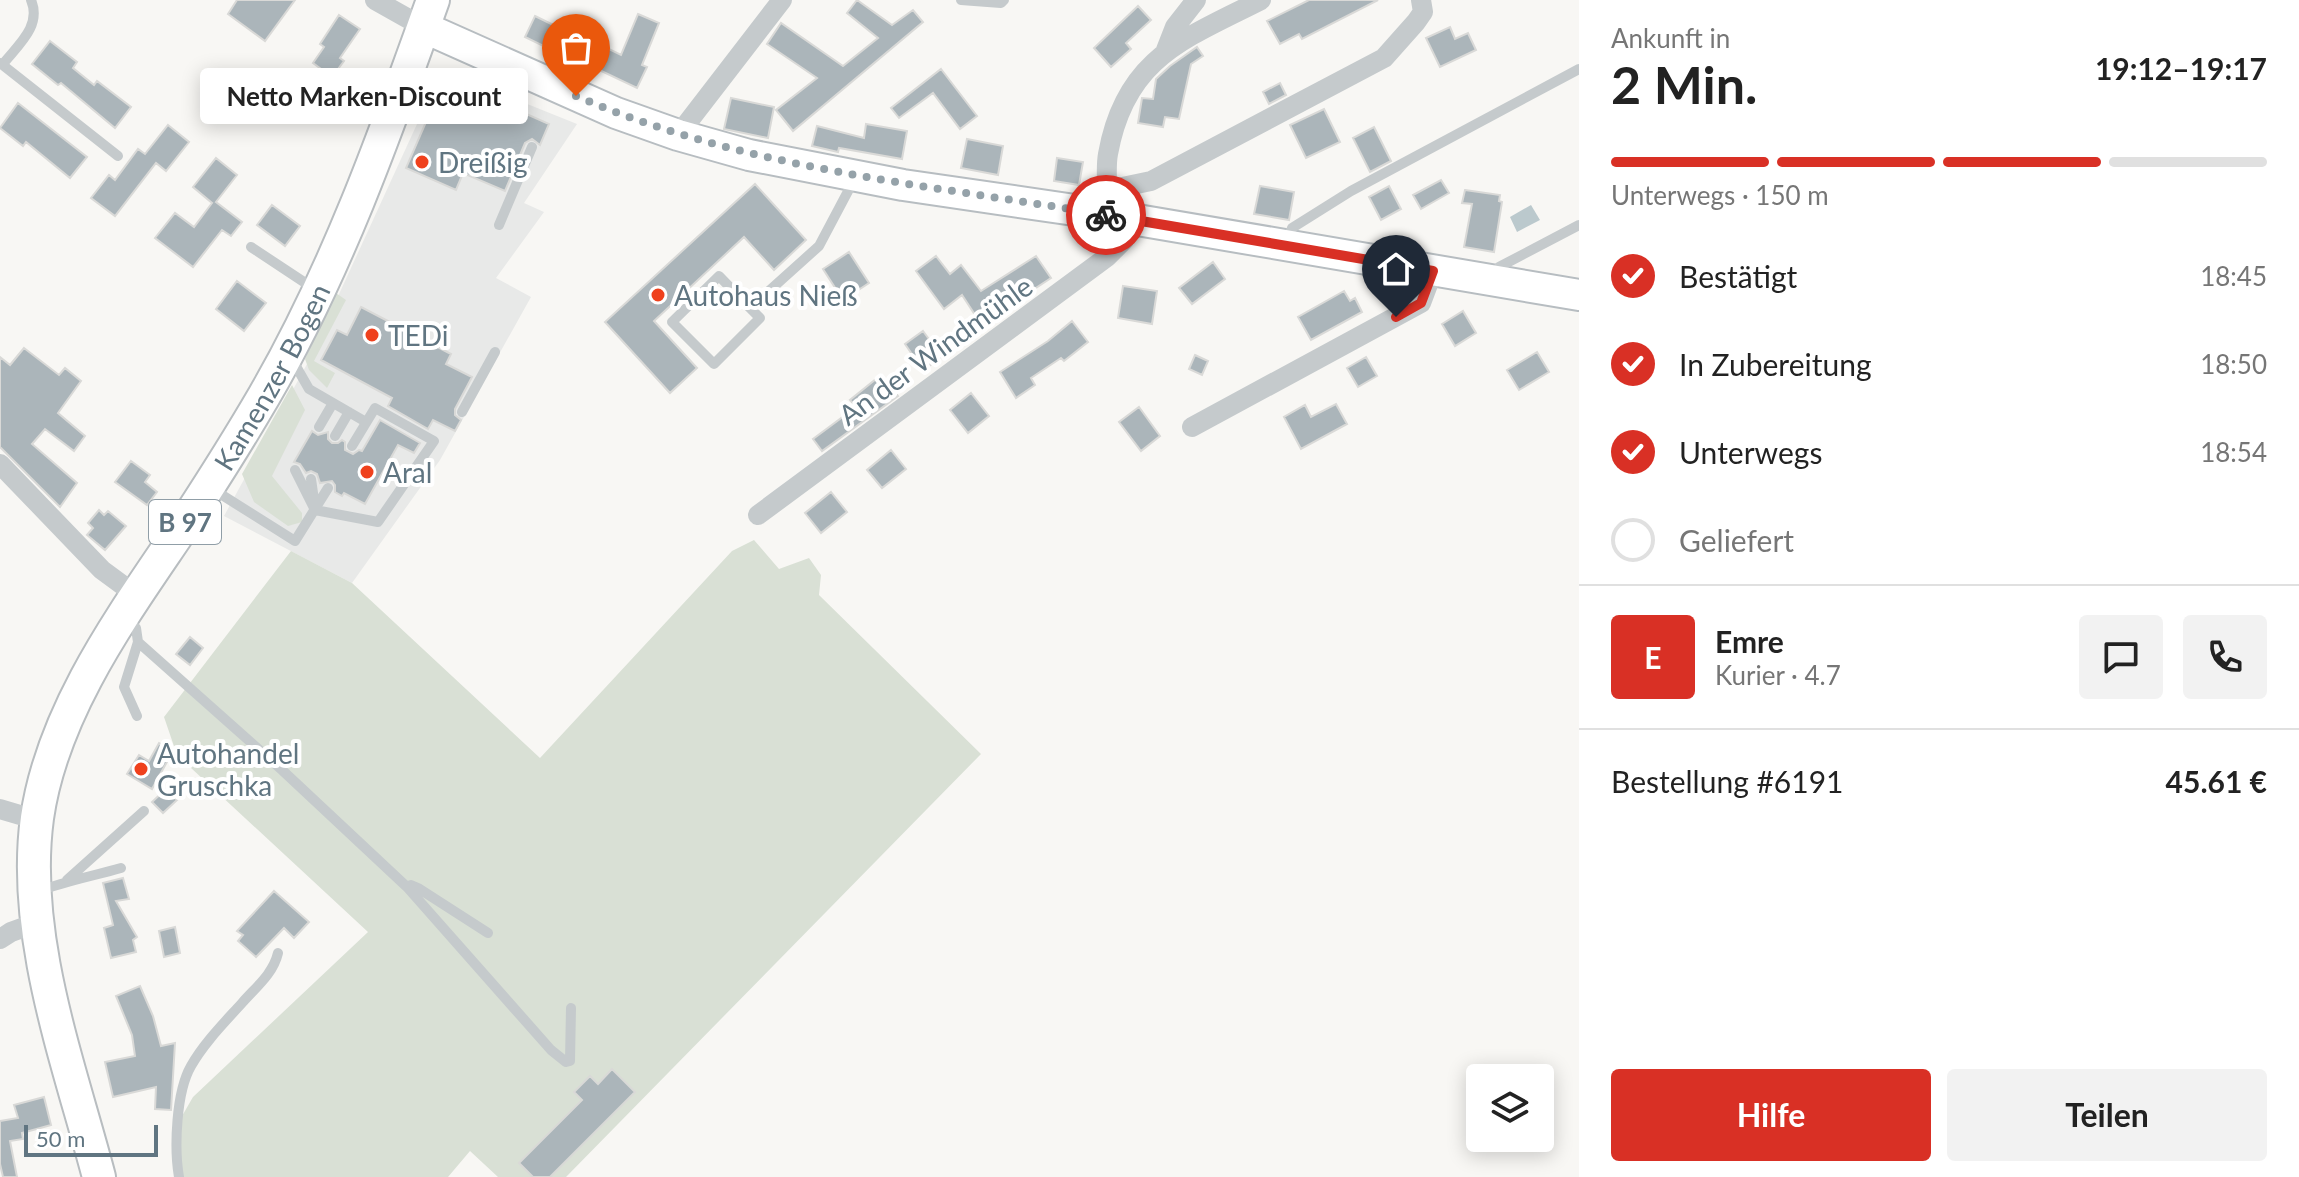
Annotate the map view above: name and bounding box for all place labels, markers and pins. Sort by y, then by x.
pin [542,14.0,610,96]
callout: Netto Marken-Discount [200,68,528,124]
place label: Dreißig [438,145,528,179]
marker: Dreißig [413,153,431,171]
pin [1362,235,1430,317]
place label: Autohaus Nieß [674,278,857,312]
marker: Autohaus Nieß [649,286,667,304]
place label: TEDi [388,318,448,352]
marker: TEDi [363,326,381,344]
place label: Aral [383,455,432,489]
marker: Aral [358,463,376,481]
place label: Autohandel Gruschka [157,736,299,802]
marker: Autohandel Gruschka [132,760,150,778]

